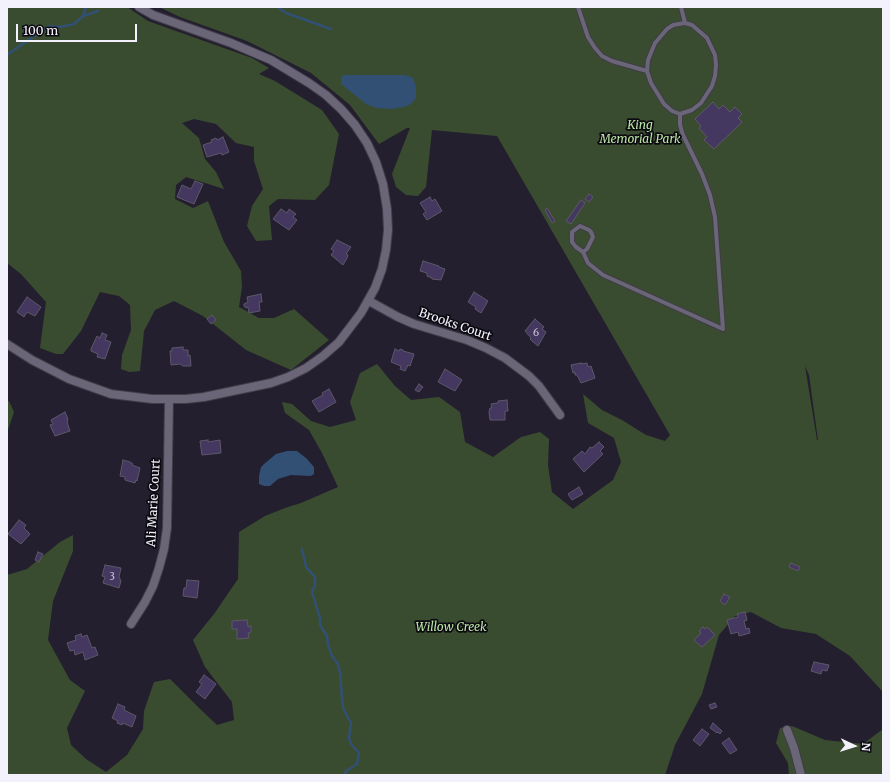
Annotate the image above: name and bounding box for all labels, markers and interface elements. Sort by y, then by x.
scale bar [18,16,139,42]
text: 100 m [23,23,58,38]
park label: King Memorial Park [599,119,681,147]
street label: Brooks Court [417,306,493,344]
house number: 6 [533,327,539,339]
street label: Ali Marie Court [145,459,163,547]
house number: 3 [109,571,115,583]
park label: Willow Creek [415,621,487,635]
north arrow [834,726,874,766]
text: N [859,742,873,752]

